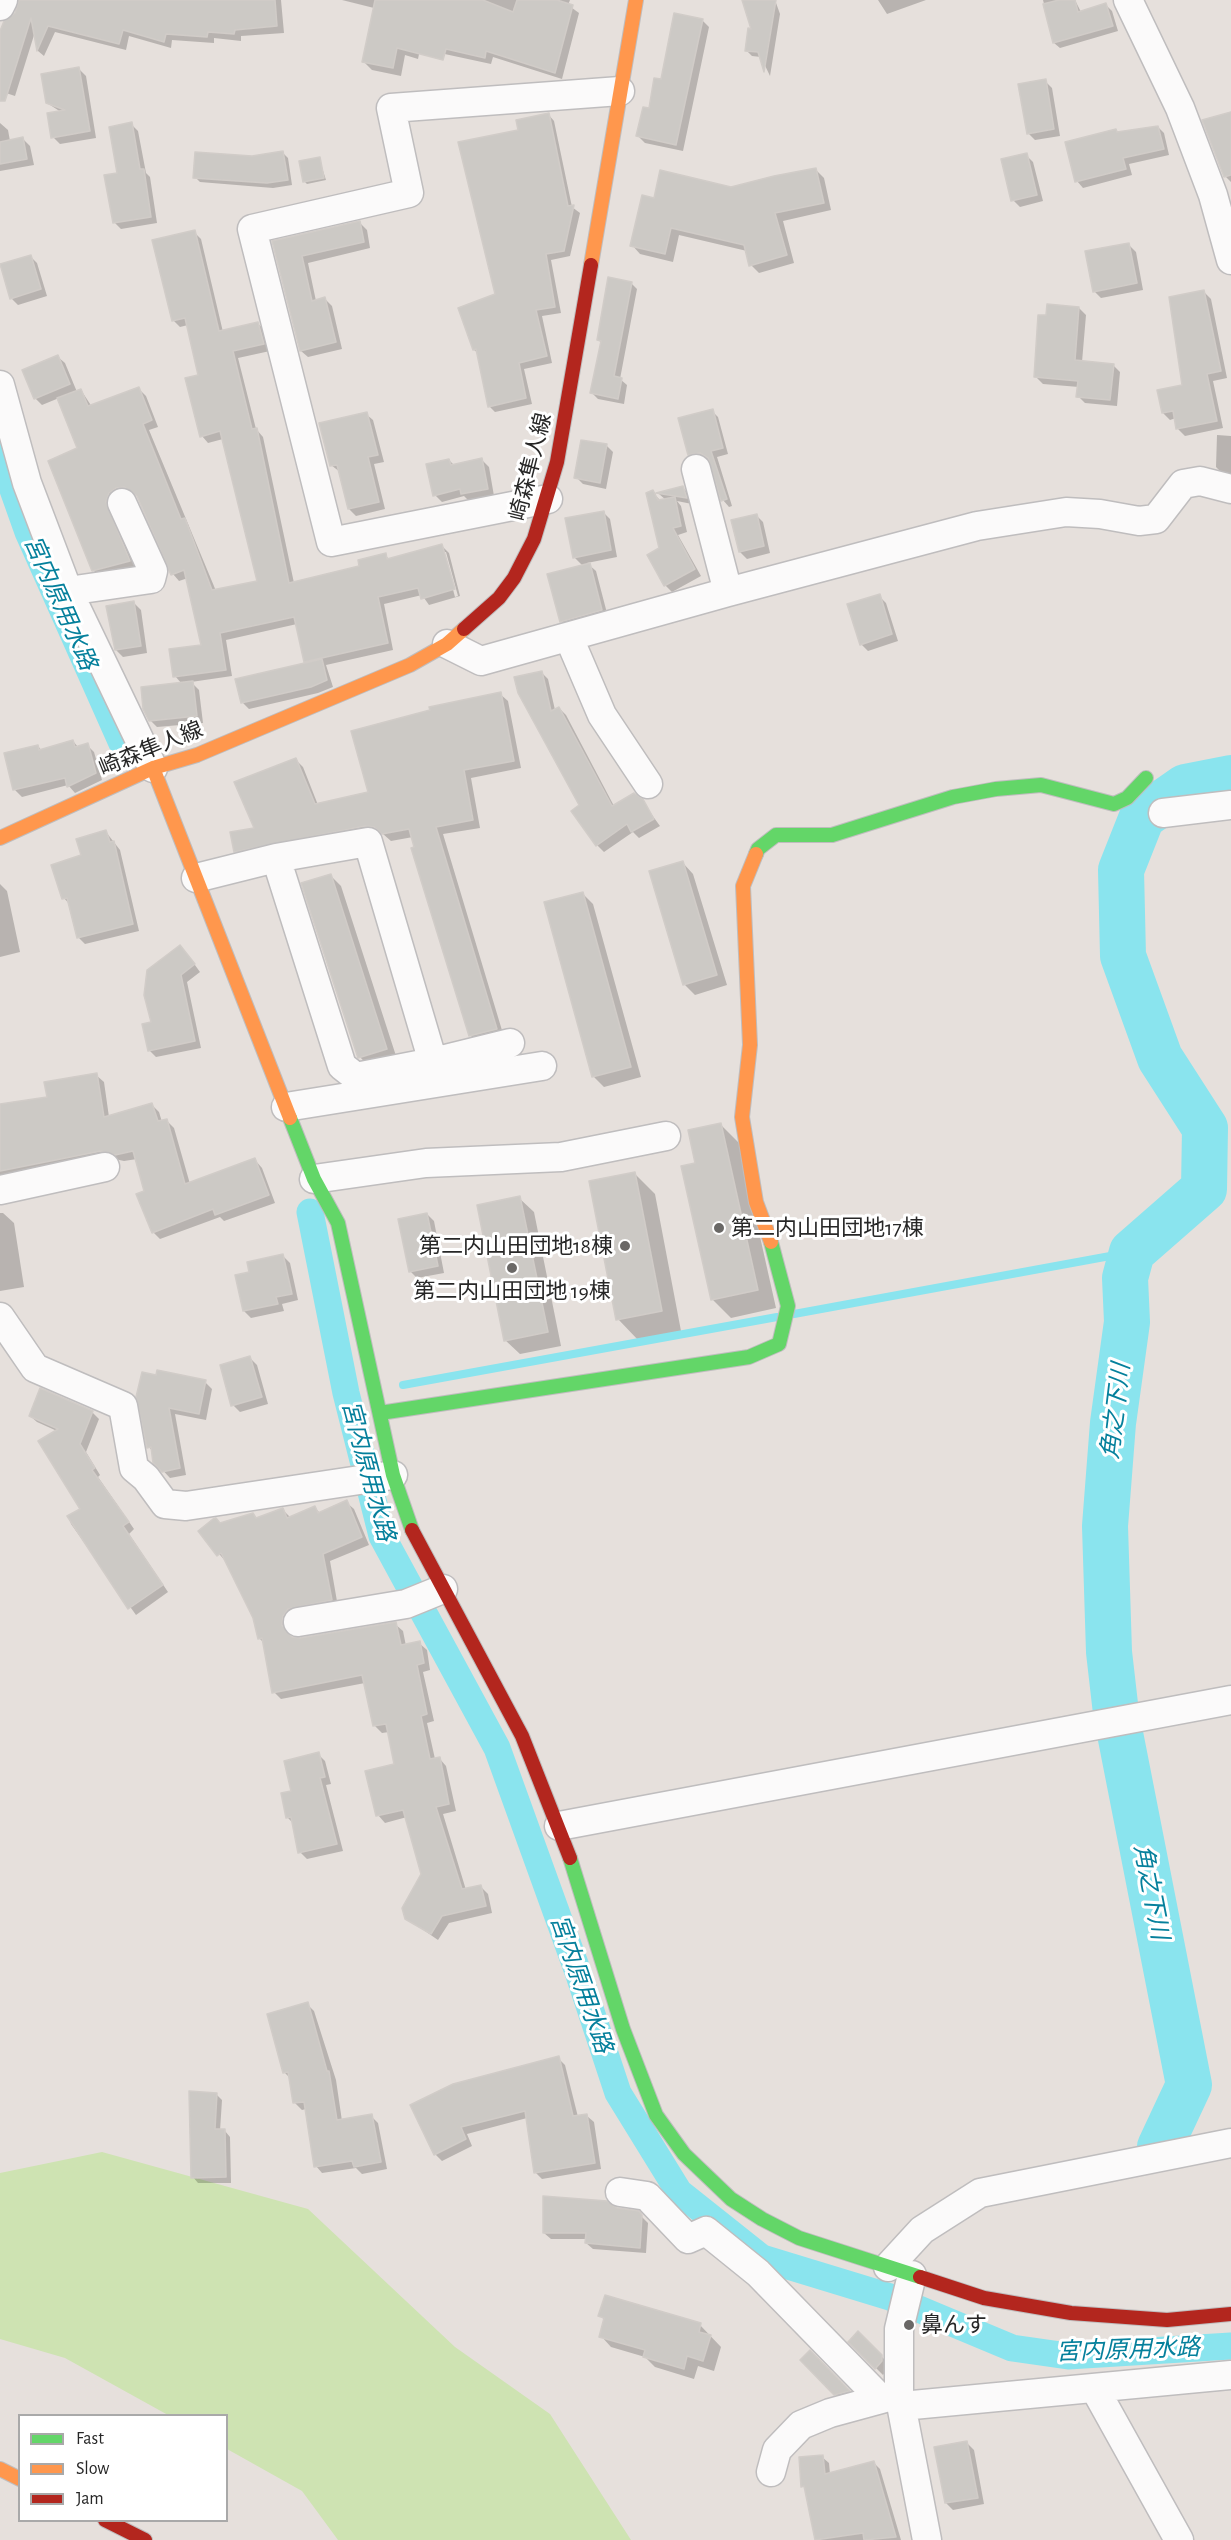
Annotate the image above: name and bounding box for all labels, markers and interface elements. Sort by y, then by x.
street label: 崎森隼人線 [505,410,557,524]
water label: 宮内原用水路 [18,531,102,675]
street label: 崎森隼人線 [95,716,207,782]
place label: 第二内山田団地17棟 [731,1215,924,1241]
marker: 第二内山田団地17棟 [712,1221,726,1235]
place label: 第二内山田団地18棟 [419,1233,613,1259]
marker: 第二内山田団地18棟 [618,1239,632,1253]
marker: 第二内山田団地 19棟 [505,1261,519,1275]
place label: 第二内山田団地 19棟 [413,1278,611,1304]
water label: 角之下川 [1096,1362,1136,1460]
water label: 宮内原用水路 [335,1398,401,1544]
water label: 角之下川 [1128,1842,1174,1942]
water label: 宮内原用水路 [544,1911,618,2057]
place label: 鼻んす [921,2312,987,2338]
marker: 鼻んす [902,2318,916,2332]
water label: 宮内原用水路 [1056,2333,1200,2367]
legend [18,2414,228,2522]
text: Fast [76,2430,104,2448]
text: Slow [76,2460,109,2478]
text: Jam [76,2490,104,2508]

